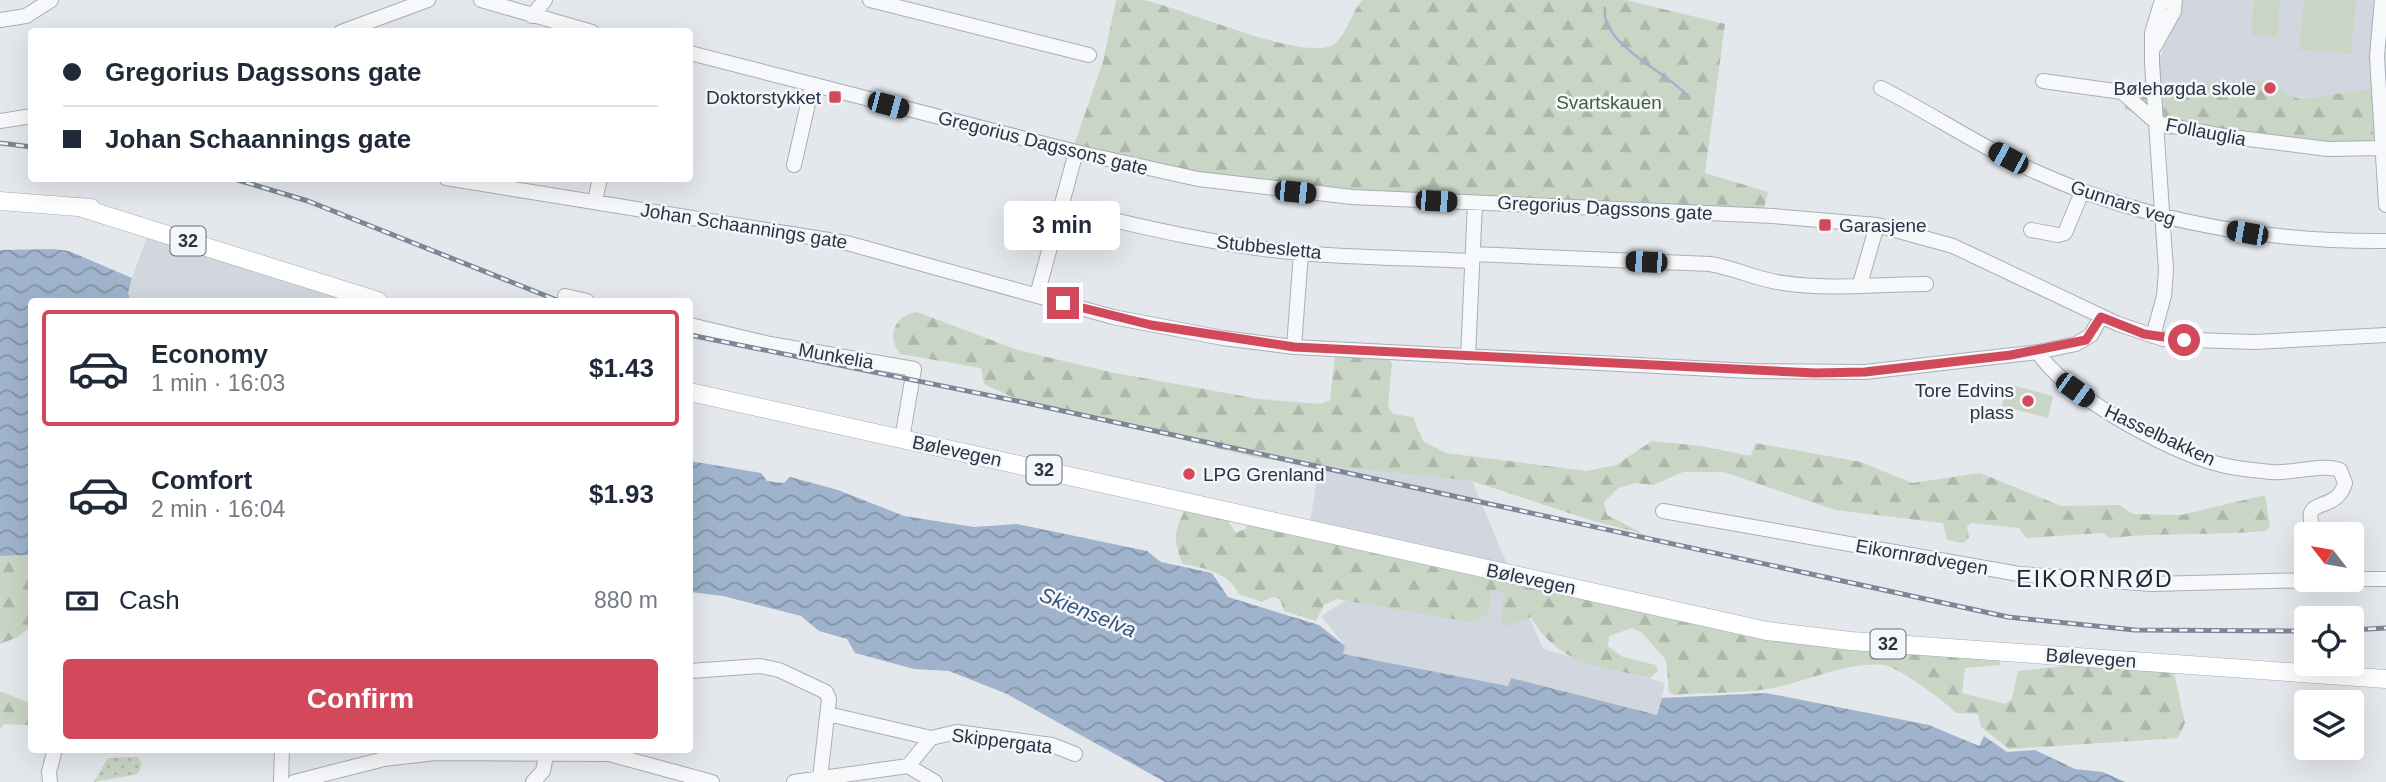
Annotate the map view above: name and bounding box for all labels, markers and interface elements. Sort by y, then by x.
text: Gregorius Dagssons gate [105,57,421,87]
place label: Bølehøgda skole [2113,78,2256,99]
marker: Bølehøgda skole [2262,80,2278,96]
place label: Doktorstykket [706,87,822,108]
marker: Doktorstykket [827,89,843,105]
car [865,89,912,121]
park label: Svartskauen [1556,92,1662,113]
street label: Gregorius Dagssons gate [936,107,1150,179]
street label: Follauglia [2164,114,2248,150]
text: Johan Schaannings gate [105,124,411,154]
car [1985,139,2032,177]
street label: Gunnars veg [2068,176,2178,230]
car [1274,179,1317,205]
car [1415,189,1458,213]
street label: Gregorius Dagssons gate [1497,192,1713,224]
street label: Johan Schaannings gate [639,199,849,253]
callout: 3 min [1005,202,1121,250]
text: 3 min [1032,212,1092,238]
place label: Garasjene [1839,215,1927,236]
marker: Garasjene [1817,217,1833,233]
car [2225,219,2270,247]
road number: 32 [170,227,206,256]
street label: Stubbesletta [1215,231,1323,263]
car [1625,251,1668,273]
route end [1047,287,1079,319]
route start [2168,324,2200,356]
icon: car [67,337,130,400]
text: Economy [151,339,268,369]
street label: Munkelia [797,339,876,373]
text: $1.43 [589,353,654,383]
car [2052,369,2099,411]
text: 1 min · 16:03 [151,370,285,396]
place label: Tore Edvins plass [1915,380,2014,423]
marker: Tore Edvins plass [2020,393,2036,409]
street label: Hasselbakken [2101,400,2219,470]
street label: Bølevegen [910,431,1004,471]
road number: 32 [1026,456,1062,484]
icon: car [67,463,130,526]
place label: LPG Grenland [1203,464,1324,485]
text: Comfort [151,465,252,495]
marker: LPG Grenland [1181,466,1197,482]
text: $1.93 [589,479,654,509]
text: 2 min · 16:04 [151,496,285,522]
north arrow [2294,522,2364,592]
map controls [2294,522,2364,760]
street label: Eikornrødvegen [1854,535,1990,579]
street label: Bølevegen [1484,559,1578,599]
district label: EIKORNRØD [2016,566,2174,592]
icon: cash [63,582,101,620]
water label: Skienselva [1037,582,1139,642]
text: Cash [119,585,180,615]
text: 880 m [594,587,658,613]
button: locate [2294,606,2364,676]
road number: 32 [1870,630,1906,658]
street label: Bølevegen [2045,644,2137,672]
button: Confirm [63,659,658,739]
button: layers [2294,690,2364,760]
street label: Skippergata [950,724,1054,758]

